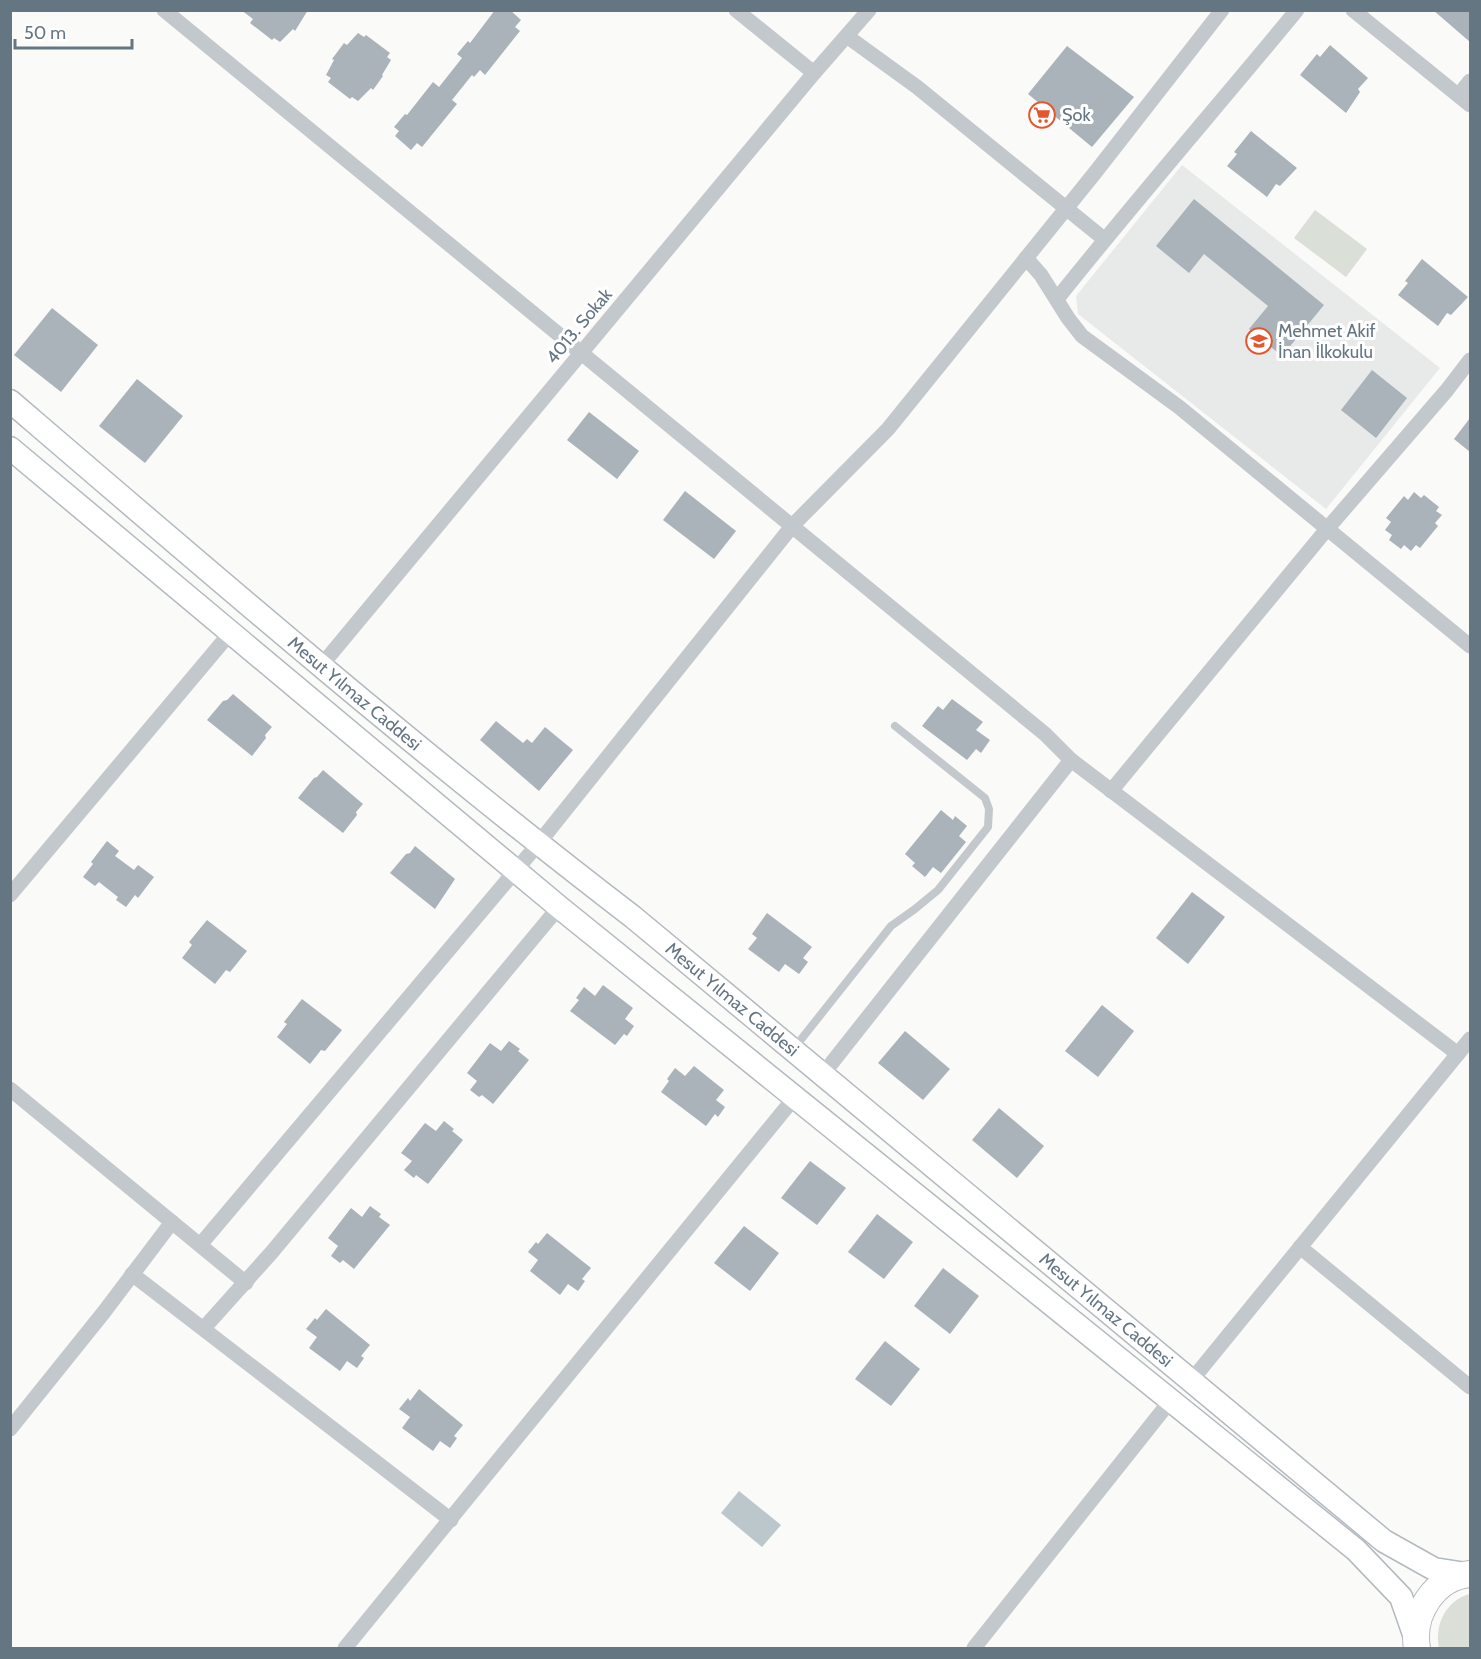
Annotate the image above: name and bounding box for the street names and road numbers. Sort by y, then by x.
street label: 4013. Sokak [541,283,617,368]
street label: Mesut Yılmaz Caddesi [283,632,426,755]
street label: Mesut Yılmaz Caddesi [661,938,803,1061]
street label: Mesut Yılmaz Caddesi [1035,1248,1177,1372]

